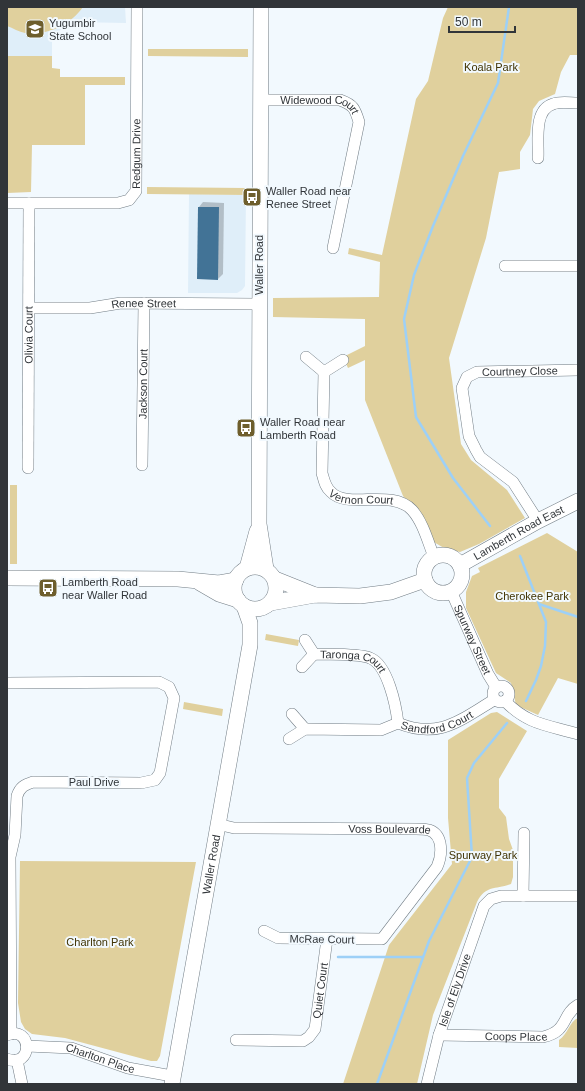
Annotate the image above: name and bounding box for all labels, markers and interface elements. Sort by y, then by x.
scale bar [449,8,515,34]
text: 50 m [455,15,482,29]
place label: Yugumbir State School [49,17,111,42]
school or university icon: Yugumbir State School [24,18,46,40]
park label: Koala Park [464,61,518,73]
street label: Widewood Court [280,94,362,116]
street label: Redgum Drive [130,119,142,189]
place label: Waller Road near Renee Street [266,185,352,210]
bus stop icon: Waller Road near Renee Street [241,186,263,208]
street label: Waller Road [253,235,265,295]
street label: Renee Street [110,297,176,310]
street label: Olivia Court [22,306,35,364]
street label: Jackson Court [137,349,149,419]
street label: Courtney Close [482,364,558,378]
place label: Waller Road near Lamberth Road [260,416,346,441]
bus stop icon: Waller Road near Lamberth Road [235,417,257,439]
street label: Vernon Court [326,487,394,506]
street label: Lamberth Road East [471,503,566,562]
place label: Lamberth Road near Waller Road [62,576,147,601]
bus stop icon: Lamberth Road near Waller Road [37,577,59,599]
park label: Cherokee Park [495,590,569,602]
street label: Spurway Street [452,603,493,676]
street label: Taronga Court [320,648,389,675]
street label: Sandford Court [399,708,475,735]
street label: Paul Drive [69,776,119,788]
street label: Voss Boulevarde [348,823,432,836]
street label: Waller Road [200,834,222,895]
park label: Spurway Park [449,849,518,861]
street label: McRae Court [290,932,354,946]
park label: Charlton Park [66,936,134,948]
street label: Isle of Ely Drive [436,952,473,1028]
street label: Quiet Court [310,962,330,1019]
street label: Coops Place [485,1030,549,1043]
street label: Charlton Place [66,1042,136,1075]

